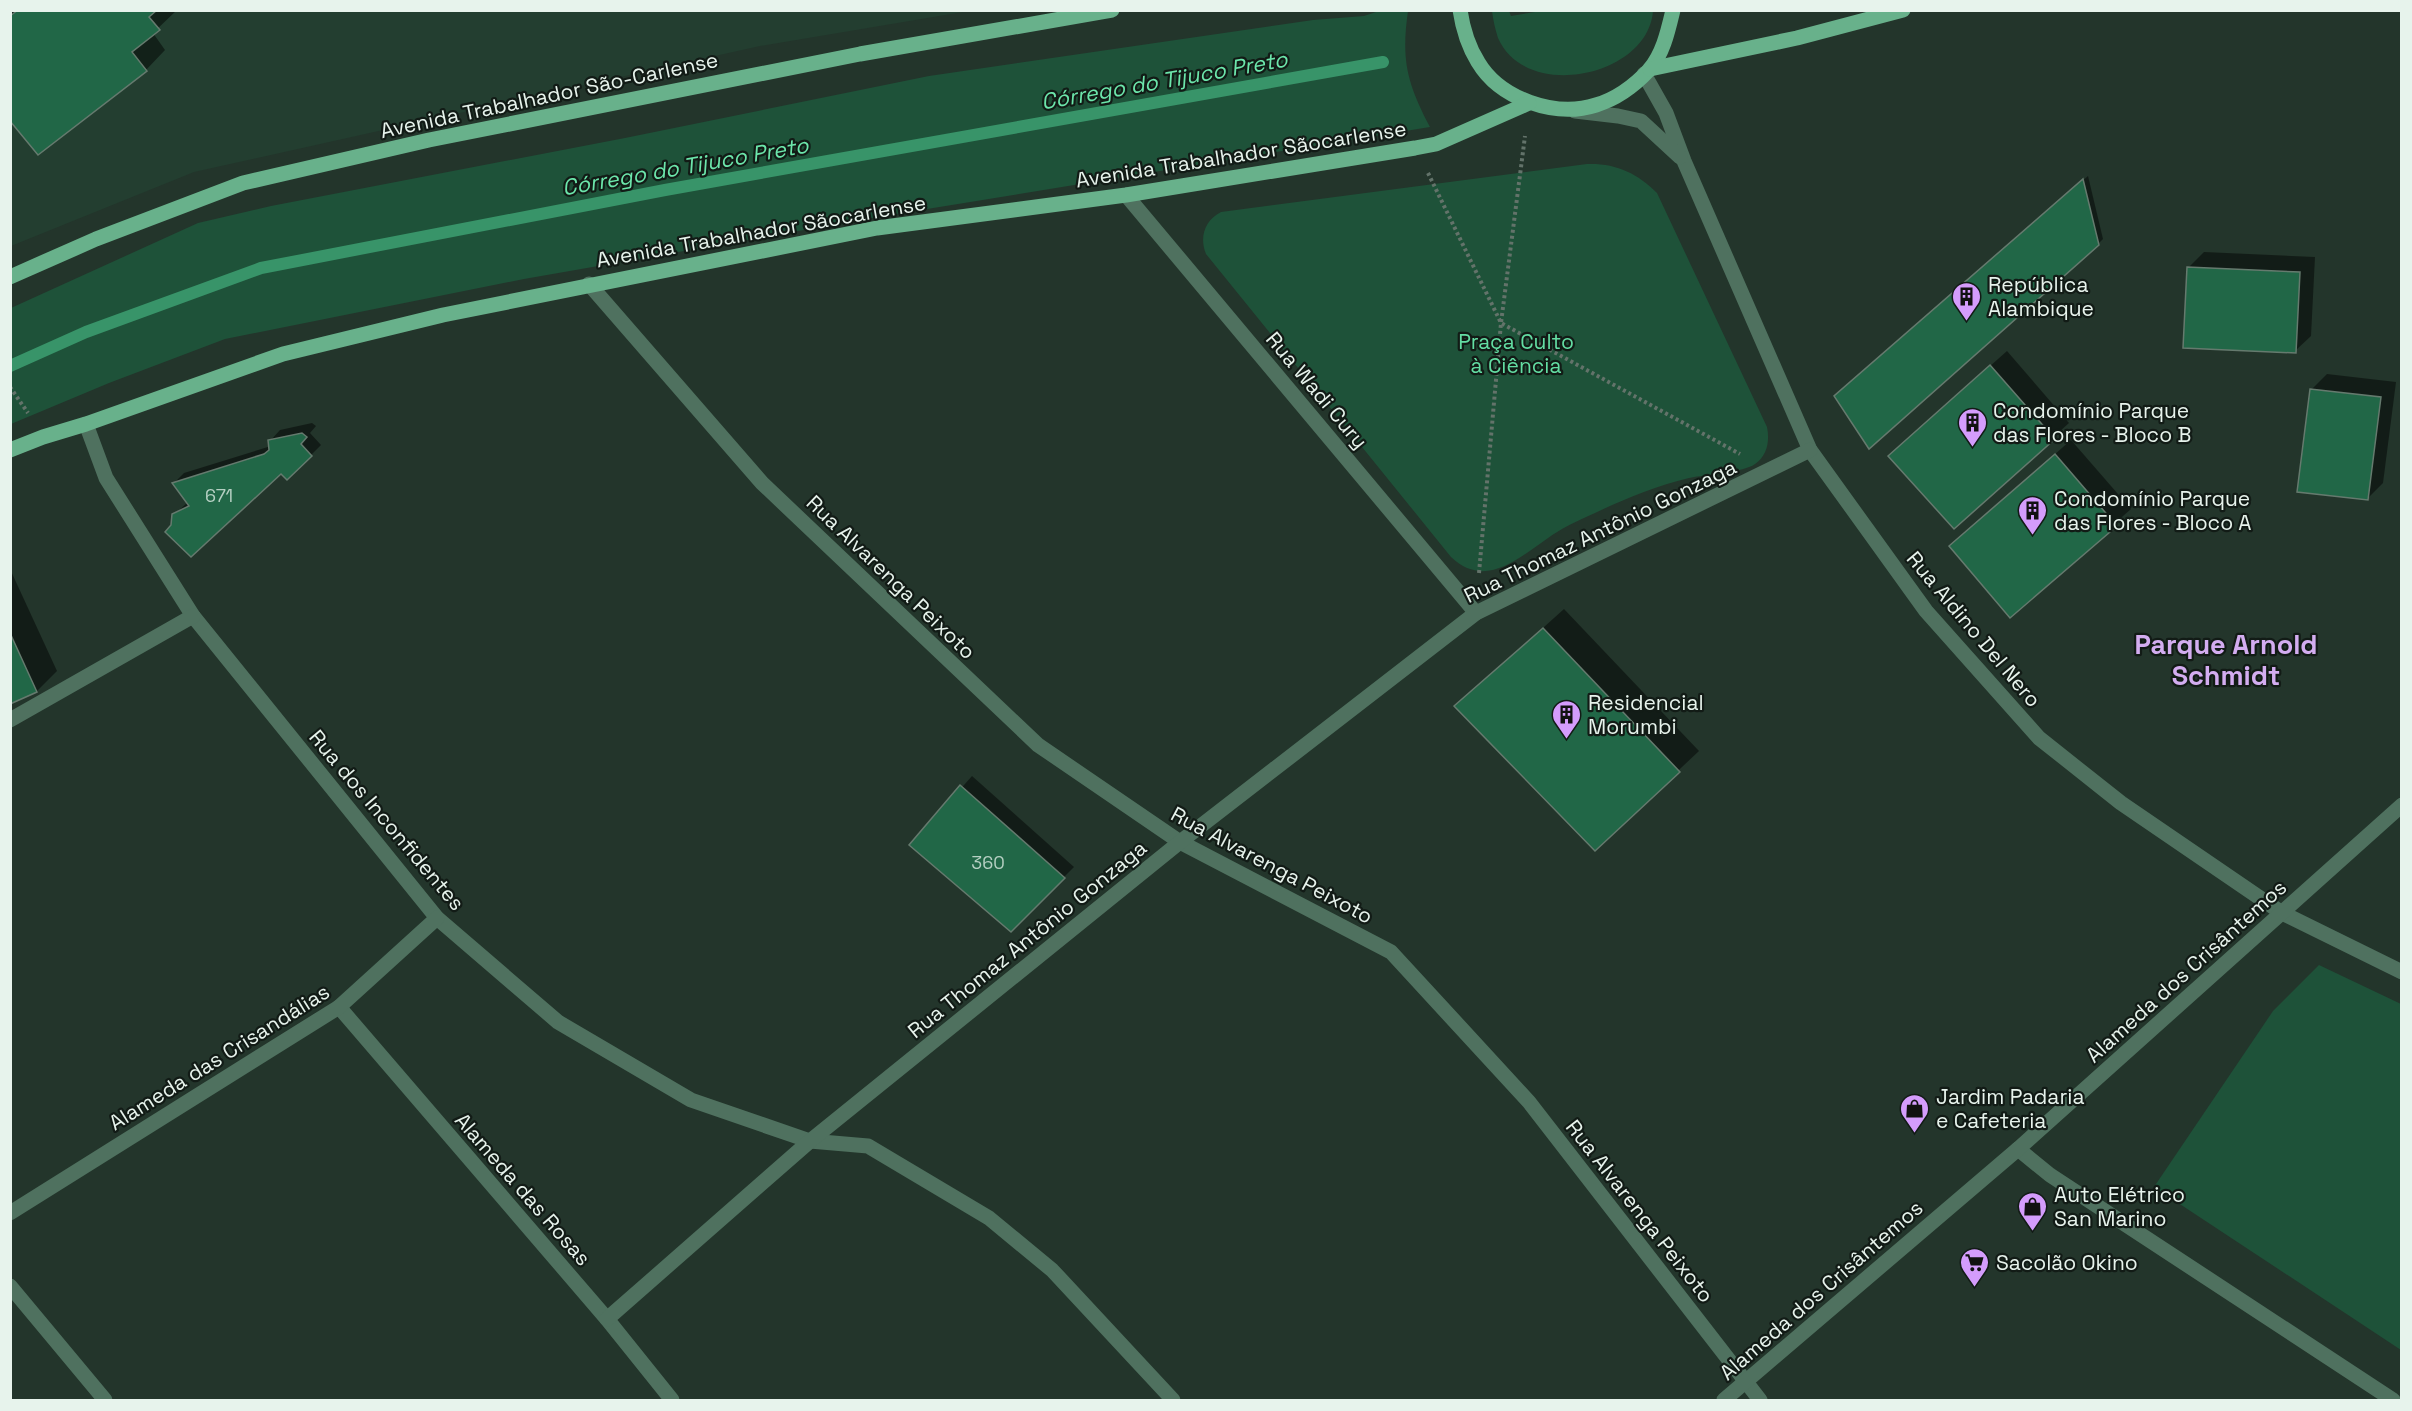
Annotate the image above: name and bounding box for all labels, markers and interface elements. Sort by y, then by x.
water label: Córrego do Tijuco Preto [1039,44,1291,115]
street label: Avenida Trabalhador São-Carlense [378,46,720,144]
street label: Avenida Trabalhador Sãocarlense [1074,115,1408,193]
water label: Córrego do Tijuco Preto [560,130,812,201]
street label: Avenida Trabalhador Sãocarlense [594,189,928,273]
place label: República Alambique [1988,271,2094,322]
building icon: República Alambique [1951,280,1983,322]
street label: Rua Wadi Cury [1260,326,1374,454]
park label: Praça Culto à Ciência [1458,328,1574,379]
place label: Condomínio Parque das Flores - Bloco B [1993,397,2191,448]
building icon: Condomínio Parque das Flores - Bloco B [1956,406,1988,448]
street label: Rua Thomaz Antônio Gonzaga [1459,453,1741,609]
house number: 671 [205,484,233,507]
place label: Condomínio Parque das Flores - Bloco A [2054,485,2252,536]
street label: Rua Alvarenga Peixoto [801,489,981,665]
building icon: Condomínio Parque das Flores - Bloco A [2017,494,2049,536]
street label: Rua Aldino Del Nero [1901,545,2047,713]
district label: Parque Arnold Schmidt [2134,627,2318,693]
place label: Residencial Morumbi [1588,689,1704,740]
building icon: Residencial Morumbi [1551,698,1583,740]
street label: Rua dos Inconfidentes [303,724,471,916]
street label: Rua Alvarenga Peixoto [1166,800,1378,930]
street label: Rua Thomaz Antônio Gonzaga [902,834,1152,1044]
house number: 360 [971,851,1005,874]
street label: Alameda dos Crisântemos [2080,874,2292,1068]
street label: Alameda das Crisandálias [104,978,334,1136]
place label: Jardim Padaria e Cafeteria [1936,1083,2085,1134]
shop icon: Jardim Padaria e Cafeteria [1899,1092,1931,1134]
street label: Alameda das Rosas [449,1107,597,1271]
street label: Rua Alvarenga Peixoto [1560,1114,1720,1308]
place label: Auto Elétrico San Marino [2054,1181,2185,1232]
shop icon: Auto Elétrico San Marino [2017,1190,2049,1232]
street label: Alameda dos Crisântemos [1714,1194,1928,1386]
supermarket icon: Sacolão Okino [1959,1246,1991,1288]
place label: Sacolão Okino [1996,1249,2138,1276]

